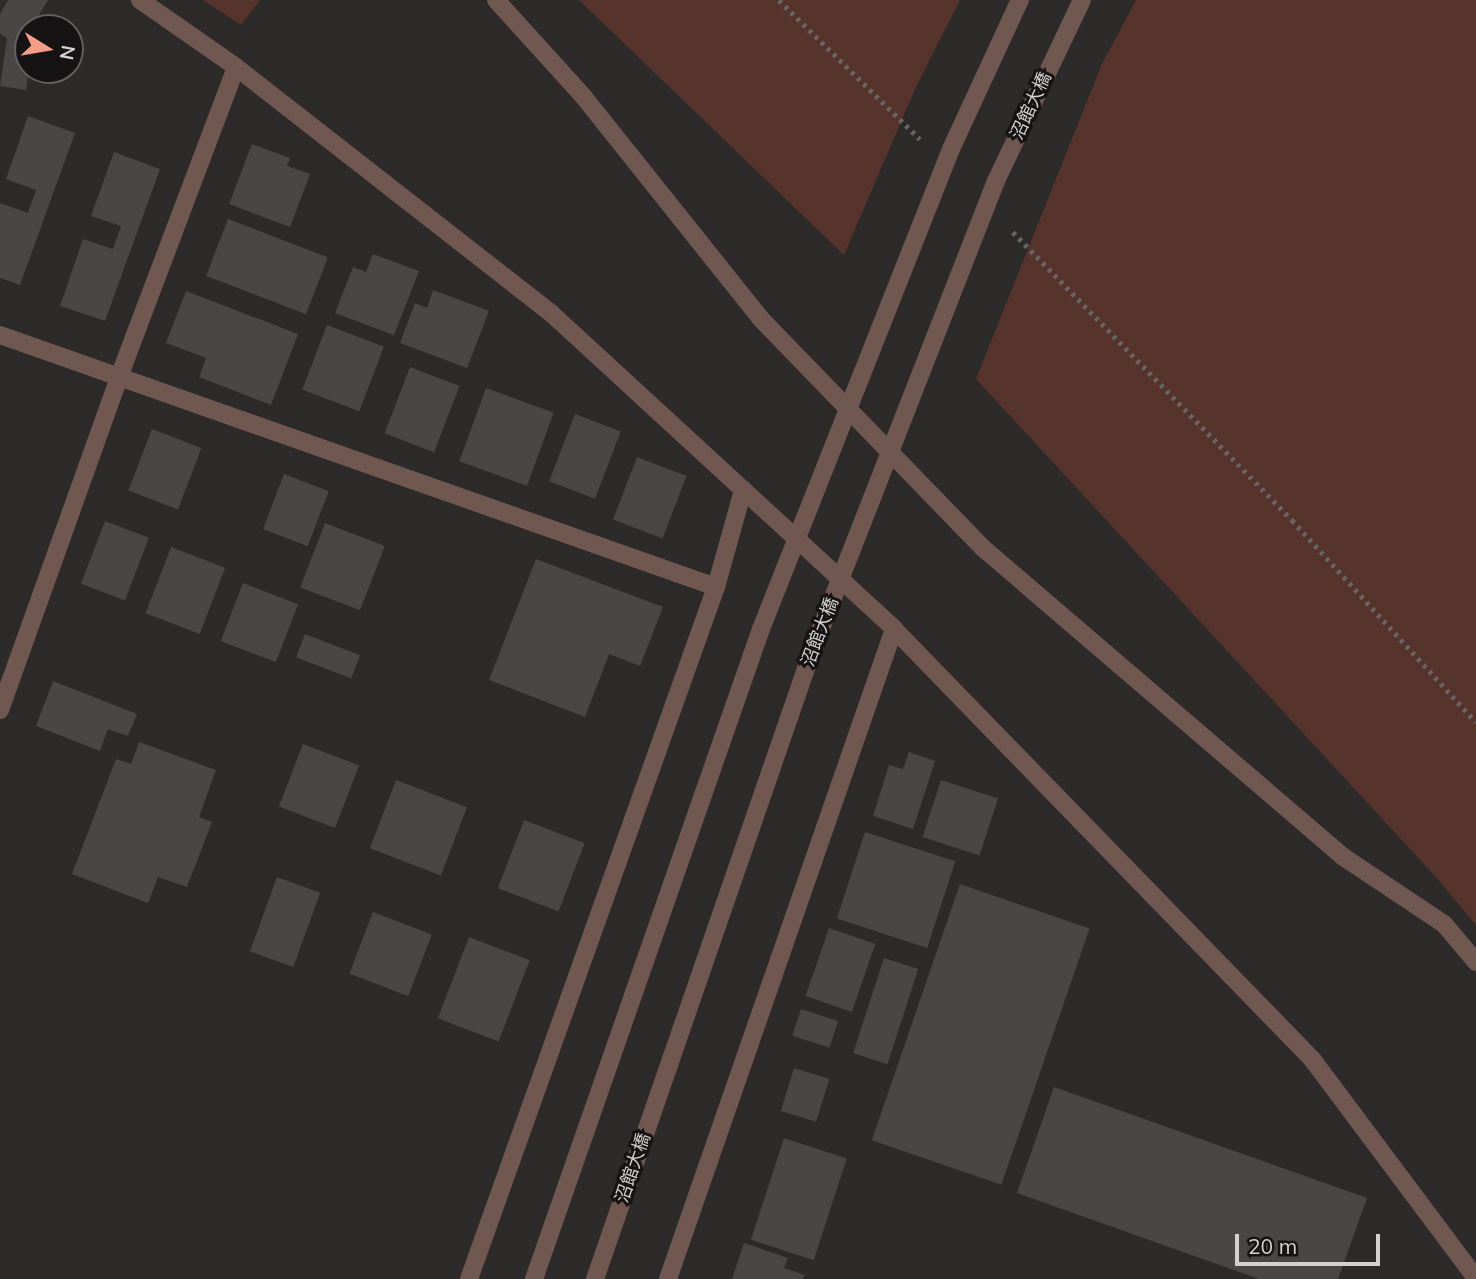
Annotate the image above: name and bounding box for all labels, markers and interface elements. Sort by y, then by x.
north arrow [14,14,84,84]
text: N [55,43,81,62]
street label: 沼館大橋 [1006,69,1056,143]
street label: 沼館大橋 [797,595,843,669]
street label: 沼館大橋 [611,1130,655,1206]
scale bar [1238,1220,1383,1264]
text: 20 m [1248,1233,1297,1259]

